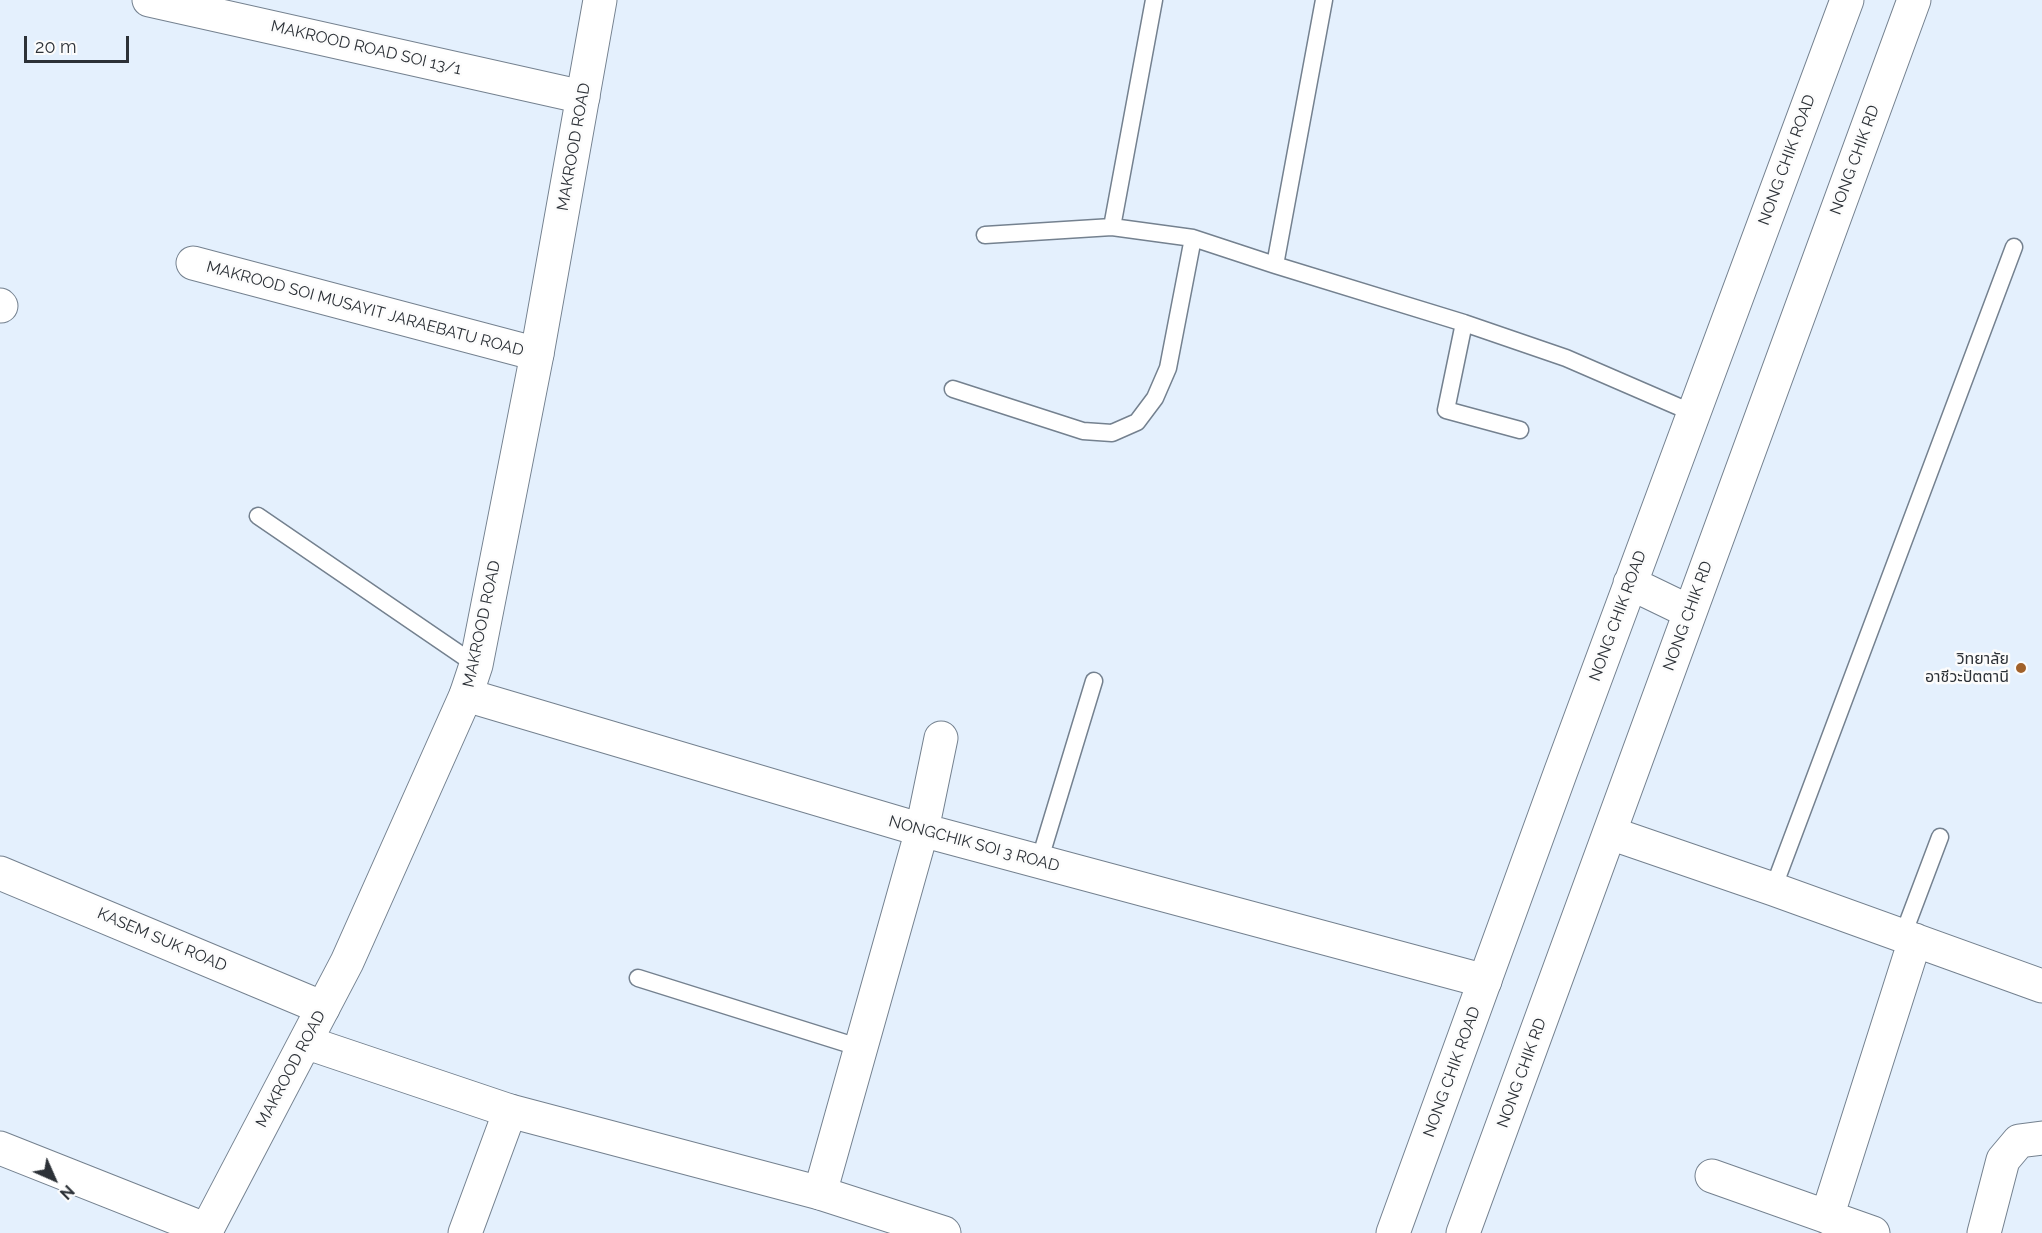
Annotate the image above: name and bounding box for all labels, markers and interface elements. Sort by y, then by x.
street label: MAKROOD ROAD SOI 13/1 [269,17,463,79]
scale bar [27,24,132,62]
text: 20 m [35,36,77,57]
street label: MAKROOD ROAD [553,82,595,212]
street label: NONG CHIK ROAD [1754,92,1820,228]
street label: NONG CHIK RD [1826,103,1884,217]
street label: MAKROOD SOI MUSAYIT JARAEBATU ROAD [204,257,526,361]
street label: NONG CHIK ROAD [1585,548,1651,684]
street label: MAKROOD ROAD [459,559,505,689]
street label: NONG CHIK RD [1659,559,1717,673]
place label: วิทยาลัย อาชีวะปัตตานี [1925,649,2009,687]
marker: วิทยาลัย อาชีวะปัตตานี [2014,661,2028,675]
street label: NONGCHIK SOI 3 ROAD [887,812,1061,876]
street label: KASEM SUK ROAD [94,904,230,976]
street label: NONG CHIK ROAD [1419,1004,1485,1140]
street label: MAKROOD ROAD [252,1007,330,1131]
street label: NONG CHIK RD [1493,1016,1551,1130]
north arrow [24,1149,84,1209]
text: N [56,1181,78,1203]

